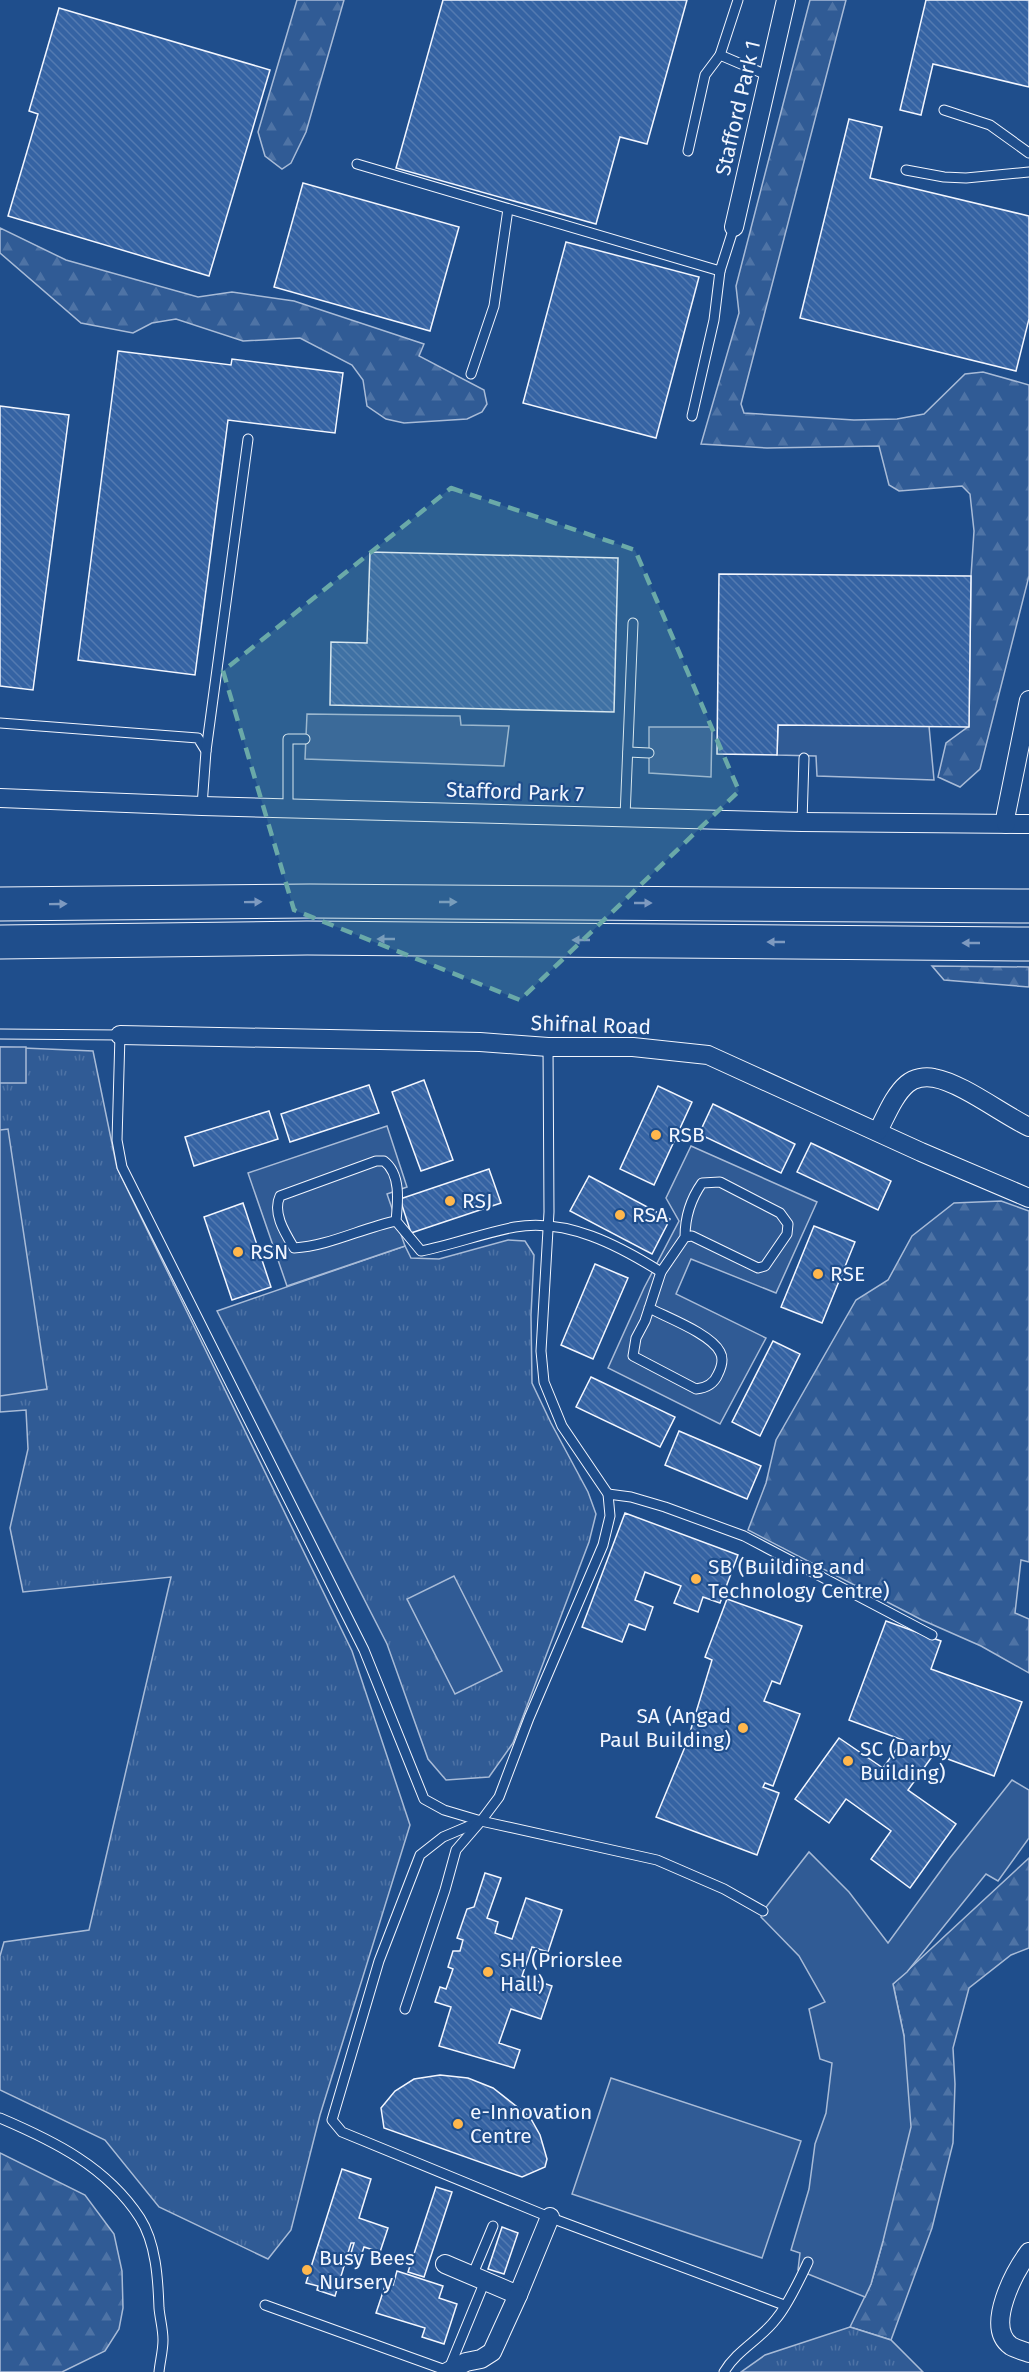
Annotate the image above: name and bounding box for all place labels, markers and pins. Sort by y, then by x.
place label: RSB [668,1122,705,1148]
marker: RSB [649,1128,663,1142]
place label: RSJ [462,1188,492,1214]
marker: RSJ [443,1194,457,1208]
place label: RSA [632,1202,668,1228]
marker: RSA [613,1208,627,1222]
place label: RSN [250,1239,288,1265]
marker: RSN [231,1245,245,1259]
place label: RSE [830,1261,865,1287]
marker: RSE [811,1267,825,1281]
place label: SB (Building and Technology Centre) [708,1554,890,1604]
marker: SB (Building and Technology Centre) [689,1572,703,1586]
place label: SA (Angad Paul Building) [599,1703,731,1753]
marker: SA (Angad Paul Building) [736,1721,750,1735]
place label: SC (Darby Building) [860,1736,952,1786]
marker: SC (Darby Building) [841,1754,855,1768]
place label: SH (Priorslee Hall) [500,1947,623,1997]
marker: SH (Priorslee Hall) [481,1965,495,1979]
place label: e-Innovation Centre [470,2099,592,2149]
marker: e-Innovation Centre [451,2117,465,2131]
place label: Busy Bees Nursery [319,2245,415,2295]
marker: Busy Bees Nursery [300,2263,314,2277]

